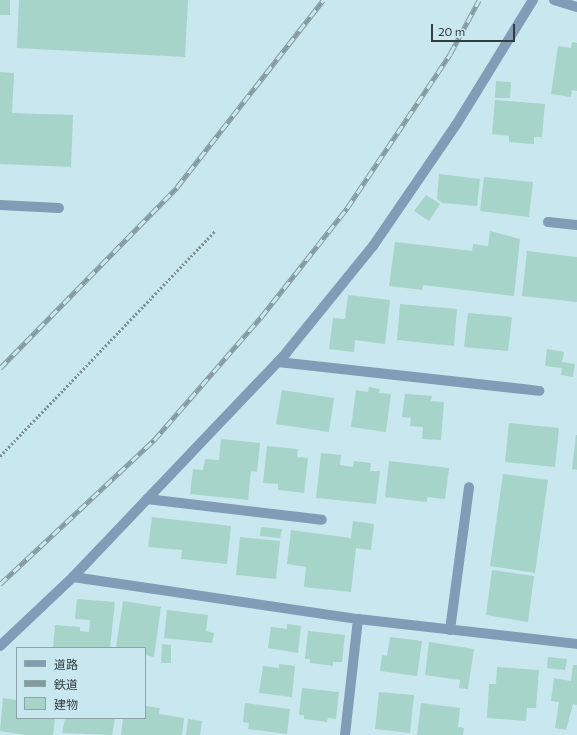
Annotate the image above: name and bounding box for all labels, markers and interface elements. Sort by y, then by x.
scale bar [433,16,517,42]
text: 20 m [438,24,465,38]
legend [16,647,146,719]
text: 道路 [54,657,78,671]
text: 鉄道 [54,677,78,691]
text: 建物 [54,697,78,711]

